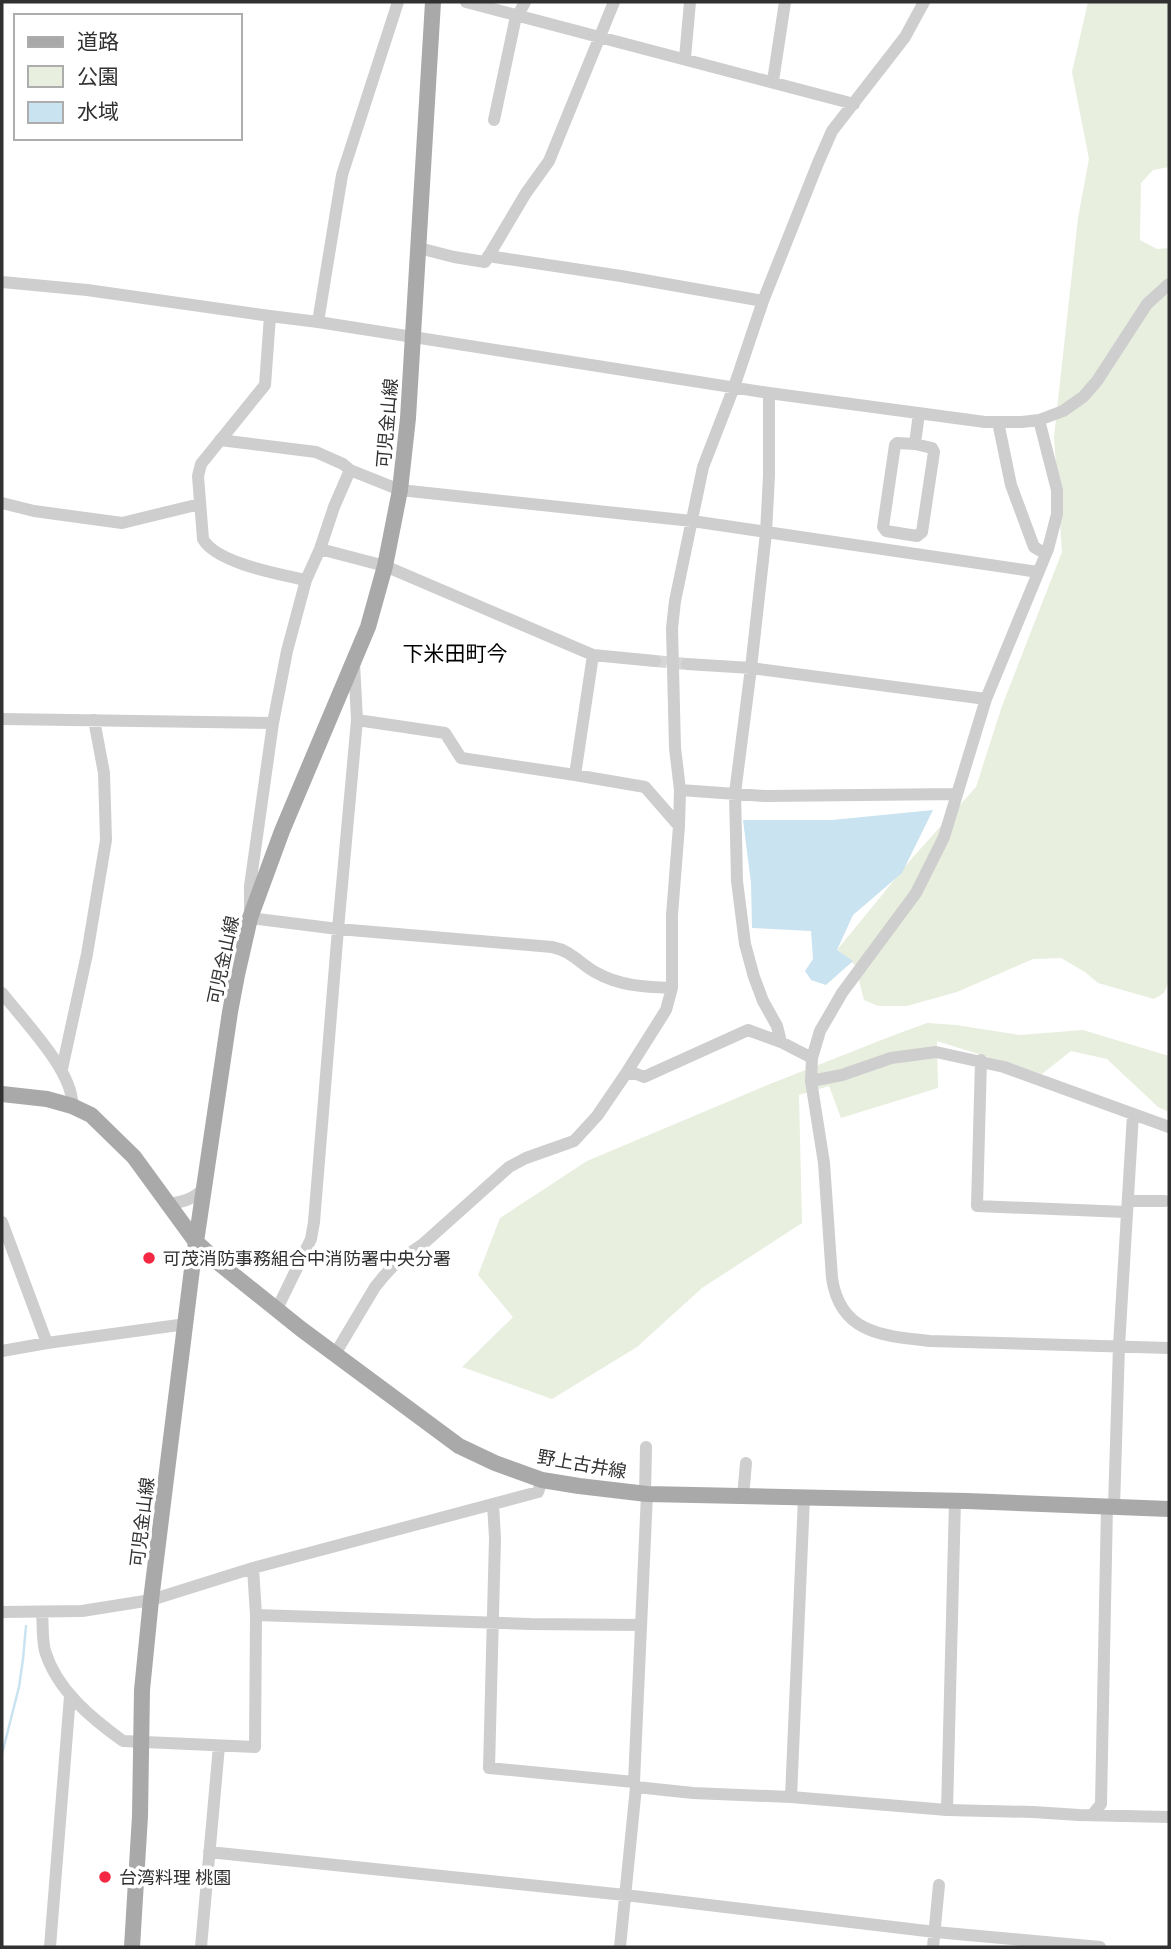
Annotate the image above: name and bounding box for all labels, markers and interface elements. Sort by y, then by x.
legend [14,14,242,140]
text: 道路 [77,29,119,54]
text: 公園 [77,64,119,89]
text: 水域 [77,99,119,124]
street label: 可児金山線 [373,377,401,469]
district label: 下米田町今 [403,641,508,666]
street label: 可児金山線 [203,914,243,1006]
place label: 可茂消防事務組合中消防署中央分署 [163,1248,451,1269]
marker: 可茂消防事務組合中消防署中央分署 [141,1250,157,1266]
street label: 野上古井線 [536,1446,628,1482]
street label: 可児金山線 [126,1476,158,1568]
place label: 台湾料理 桃園 [119,1867,231,1888]
marker: 台湾料理 桃園 [97,1869,113,1885]

